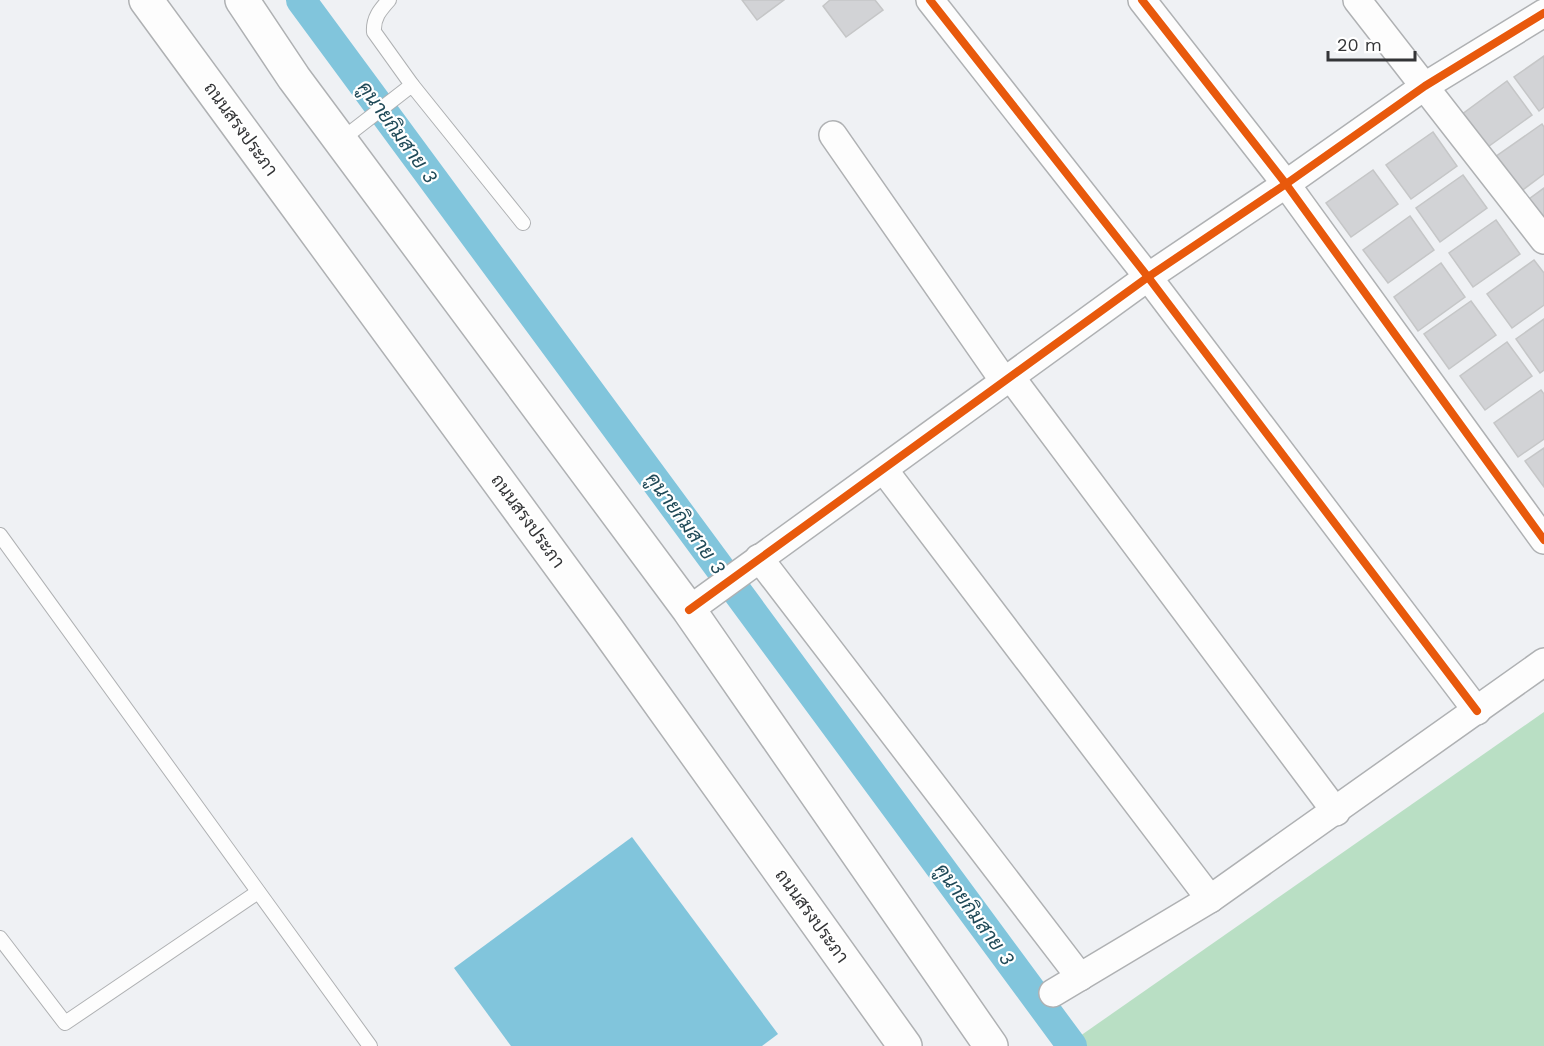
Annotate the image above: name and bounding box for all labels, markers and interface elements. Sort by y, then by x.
scale bar [1328,24,1415,62]
text: 20 m [1337,34,1382,55]
water label: คูนายกิมสาย 3 [350,76,443,190]
street label: ถนนสรงประภา [200,78,282,180]
water label: คูนายกิมสาย 3 [638,467,731,581]
street label: ถนนสรงประภา [487,470,569,572]
water label: คูนายกิมสาย 3 [927,858,1020,972]
street label: ถนนสรงประภา [771,865,853,967]

